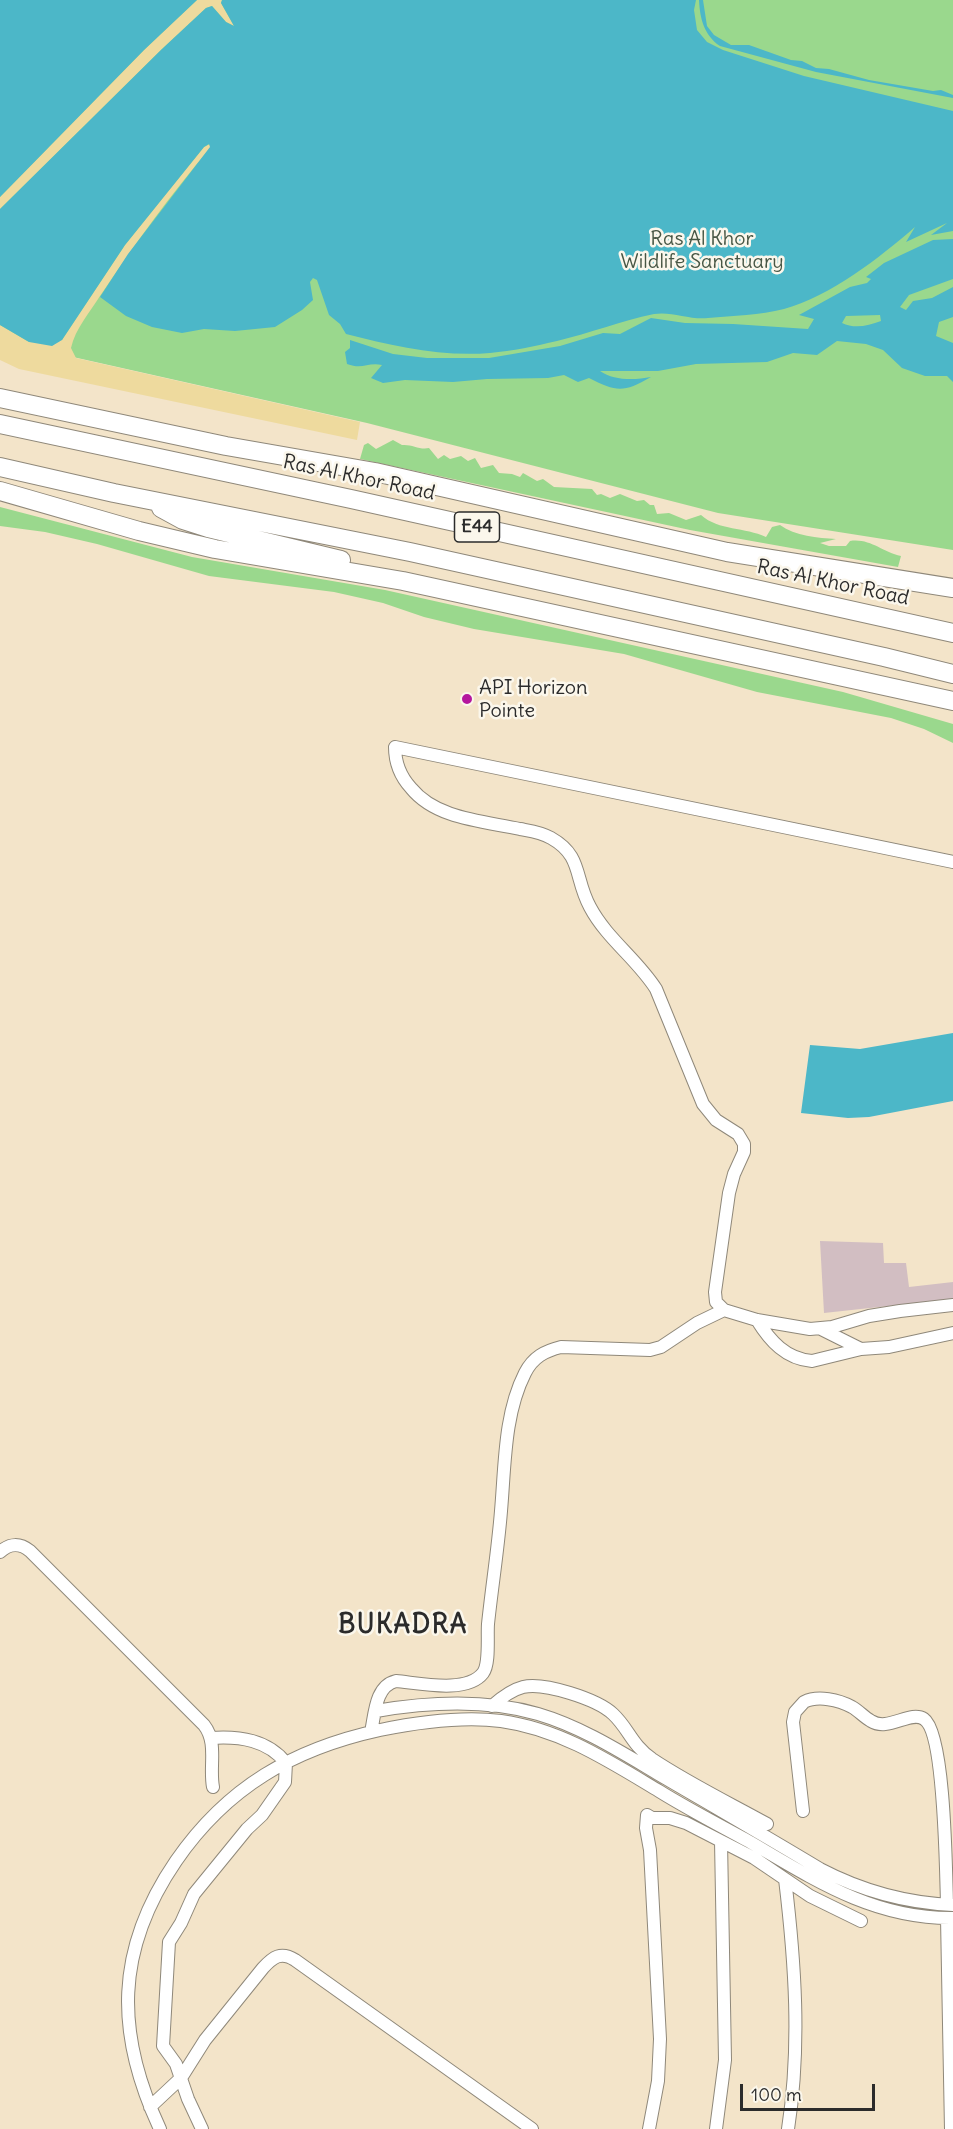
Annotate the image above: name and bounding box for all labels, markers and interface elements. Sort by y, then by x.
park label: Ras Al Khor Wildlife Sanctuary [620,227,784,274]
street label: Ras Al Khor Road [281,450,437,506]
road number: E44 [454,512,500,542]
street label: Ras Al Khor Road [755,555,911,611]
place label: API Horizon Pointe [479,676,588,723]
marker: API Horizon Pointe [460,692,474,706]
district label: BUKADRA [338,1610,468,1642]
scale bar [743,2072,878,2110]
text: 100 m [751,2083,802,2106]

